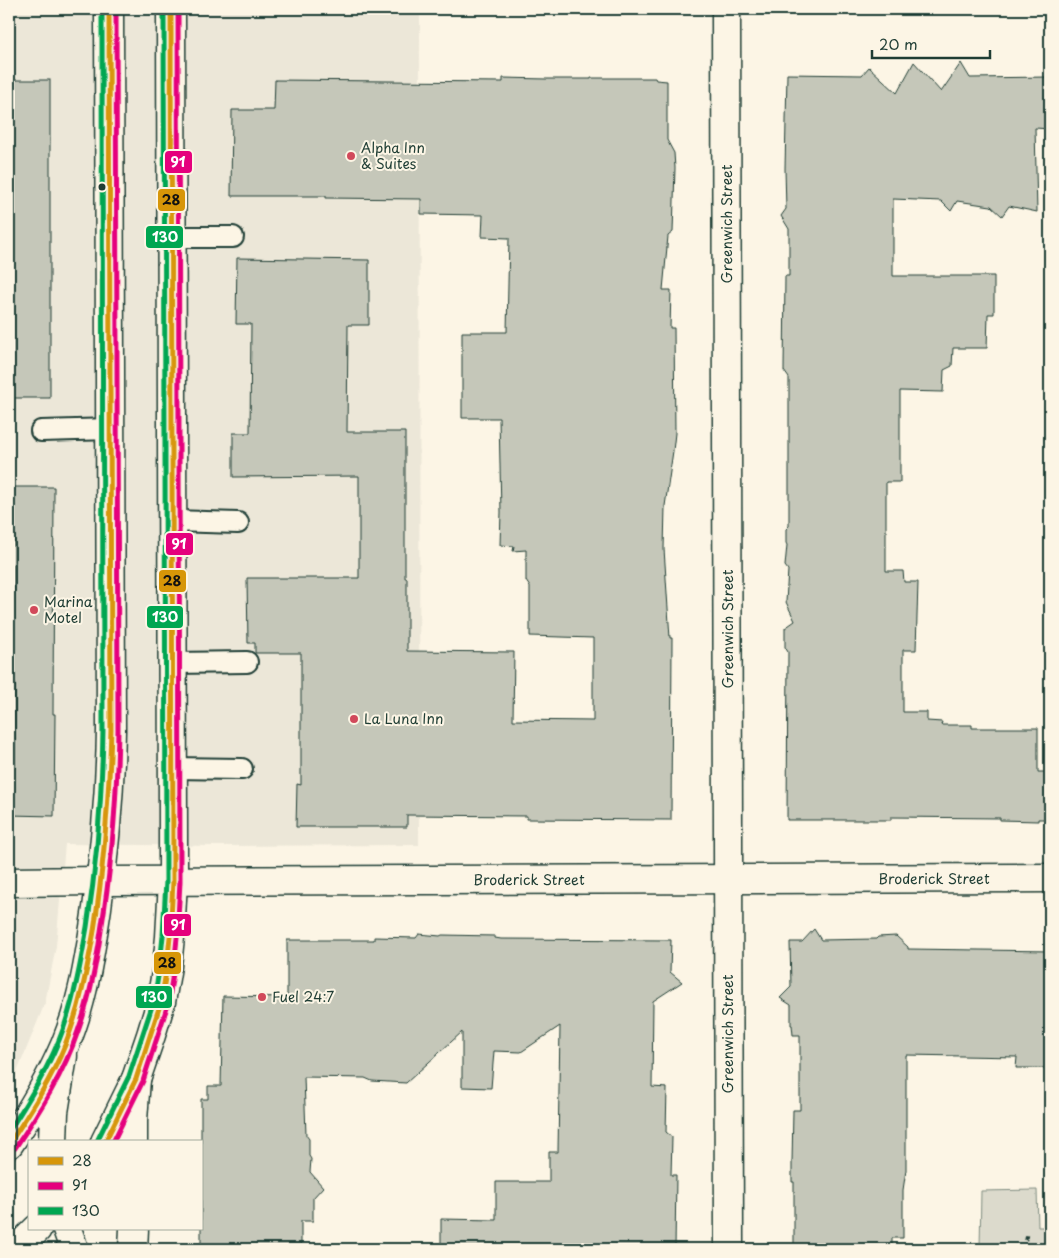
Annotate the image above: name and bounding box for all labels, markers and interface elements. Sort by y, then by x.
scale bar [872,28,989,60]
text: 20 m [879,32,918,55]
place label: Alpha Inn & Suites [361,137,425,174]
line badge: 91 [164,150,193,174]
marker: Alpha Inn & Suites [345,150,357,162]
text: 91 [170,151,186,172]
street label: Greenwich Street [716,164,737,284]
unlabelled marker [97,182,107,192]
line badge: 28 [157,188,186,212]
text: 28 [162,189,181,210]
line badge: 130 [145,225,184,249]
text: 130 [152,226,178,247]
line badge: 91 [165,532,194,556]
text: 91 [171,533,187,554]
line badge: 28 [158,569,187,593]
street label: Greenwich Street [717,569,738,689]
text: 28 [163,570,182,591]
place label: Marina Motel [44,591,93,628]
marker: Marina Motel [28,604,40,616]
line badge: 130 [146,605,184,629]
text: 130 [152,606,178,627]
place label: La Luna Inn [364,708,443,729]
marker: La Luna Inn [348,713,360,725]
street label: Broderick Street [878,868,990,889]
street label: Broderick Street [473,869,585,890]
line badge: 91 [163,913,192,937]
text: 91 [170,914,186,935]
line badge: 28 [153,951,182,975]
text: 28 [158,952,177,973]
street label: Greenwich Street [717,974,738,1094]
line badge: 130 [135,985,173,1009]
text: 130 [141,986,167,1007]
place label: Fuel 24:7 [272,986,334,1007]
marker: Fuel 24:7 [256,991,268,1003]
legend [28,1140,202,1230]
text: 28 [72,1148,92,1171]
text: 91 [72,1172,88,1195]
text: 130 [72,1198,100,1221]

